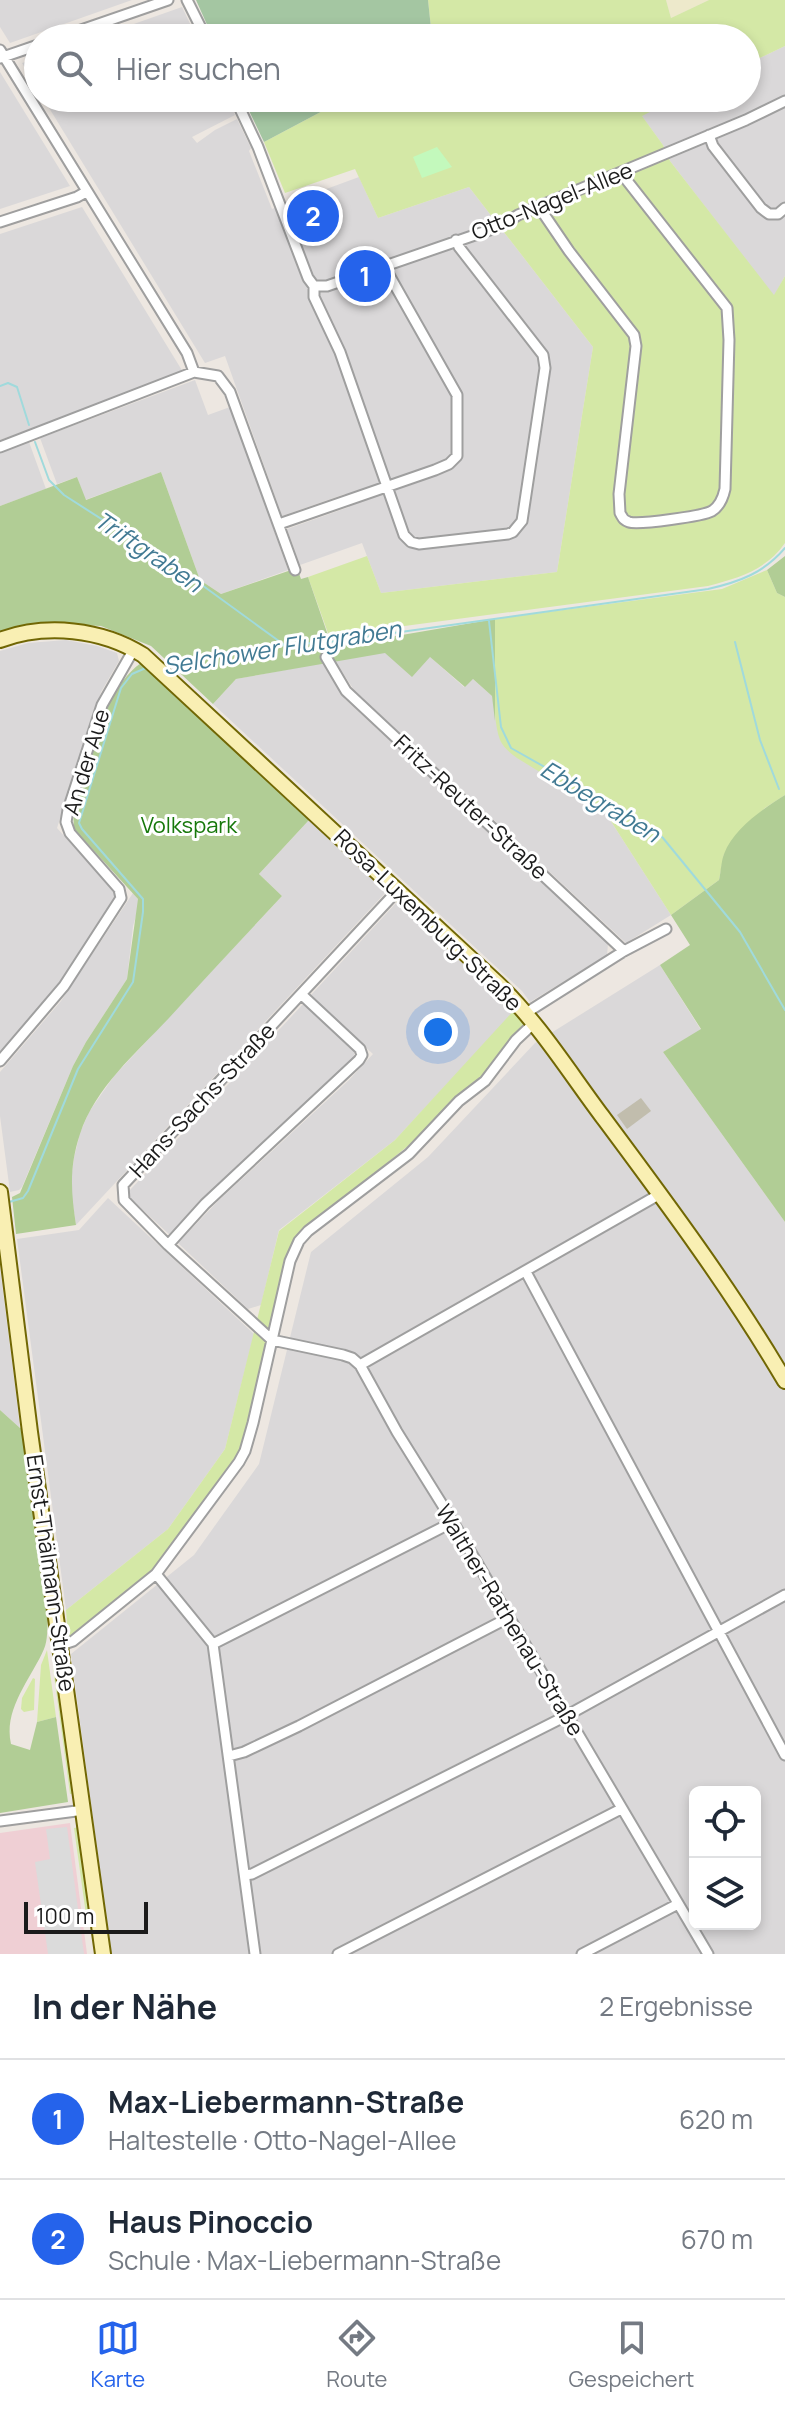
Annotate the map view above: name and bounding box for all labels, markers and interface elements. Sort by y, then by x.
search box [24,24,761,112]
icon: search [52,46,96,90]
text: Hier suchen [116,48,281,89]
street label: Otto-Nagel-Allee [467,155,637,247]
pin: 2 [287,186,339,246]
pin: 1 [339,246,391,306]
water label: Triftgraben [88,503,210,599]
water label: Selchower Flutgraben [160,611,404,682]
street label: An der Aue [56,705,116,819]
street label: Fritz-Reuter-Straße [388,728,555,886]
water label: Ebbegraben [535,752,667,850]
park label: Volkspark [141,810,238,840]
street label: Rosa-Luxemburg-Straße [328,822,529,1018]
your location [418,1012,458,1052]
street label: Hans-Sachs-Straße [122,1016,282,1184]
street label: Ernst-Thälmann-Straße [19,1452,83,1694]
street label: Walther-Rathenau-Straße [429,1499,591,1741]
map controls [689,1786,761,1930]
button: locate [689,1786,761,1858]
button: layers [689,1858,761,1930]
scale bar [24,1898,148,1934]
text: 100 m [36,1901,94,1931]
text: In der Nähe [32,1983,217,2029]
text: 2 Ergebnisse [599,1988,753,2024]
text: Max-Liebermann-Straße [108,2081,464,2122]
text: 1 [52,2101,64,2137]
text: 620 m [679,2101,753,2137]
text: Haltestelle · Otto-Nagel-Allee [108,2122,456,2158]
text: Haus Pinoccio [108,2201,313,2242]
text: 2 [50,2221,66,2257]
text: 670 m [681,2221,753,2257]
text: Schule · Max-Liebermann-Straße [108,2242,501,2278]
tab: Karte [91,2316,145,2394]
tab: Route [326,2316,387,2394]
tab: Gespeichert [569,2316,694,2394]

